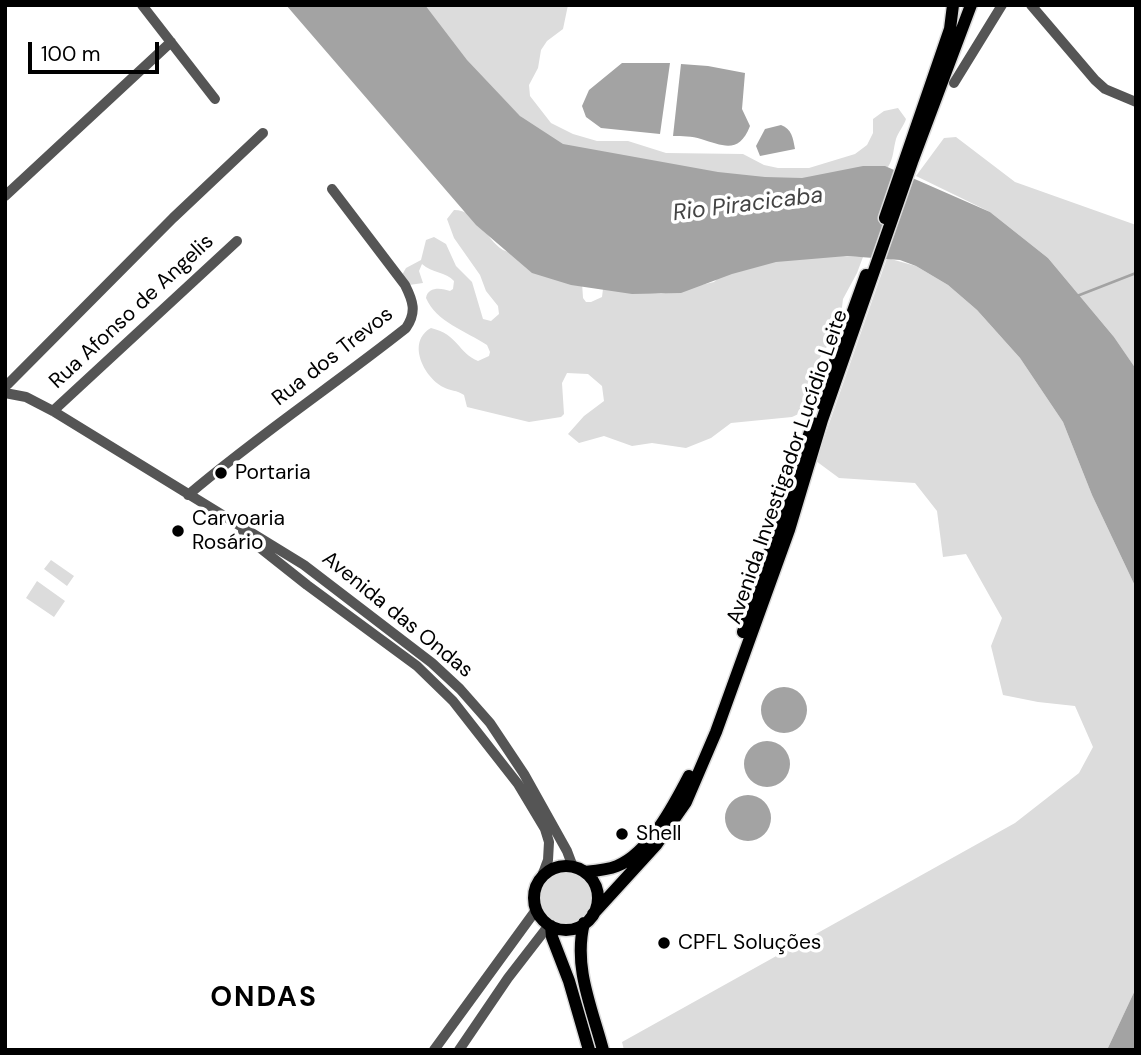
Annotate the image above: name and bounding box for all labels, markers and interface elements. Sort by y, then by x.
scale bar [32,28,163,72]
text: 100 m [41,40,101,68]
water label: Rio Piracicaba [671,182,825,228]
street label: Rua Afonso de Angelis [45,229,219,395]
street label: Rua dos Trevos [268,302,398,412]
street label: Avenida Investigador Lucídio Leite [722,307,854,627]
place label: Portaria [235,460,311,486]
marker: Portaria [213,465,229,481]
place label: Carvoaria Rosário [192,506,285,556]
marker: Carvoaria Rosário [170,523,186,539]
street label: Avenida das Ondas [316,546,478,684]
place label: Shell [636,821,682,847]
marker: Shell [614,826,630,842]
place label: CPFL Soluções [678,930,821,956]
marker: CPFL Soluções [656,935,672,951]
district label: ONDAS [211,982,317,1016]

